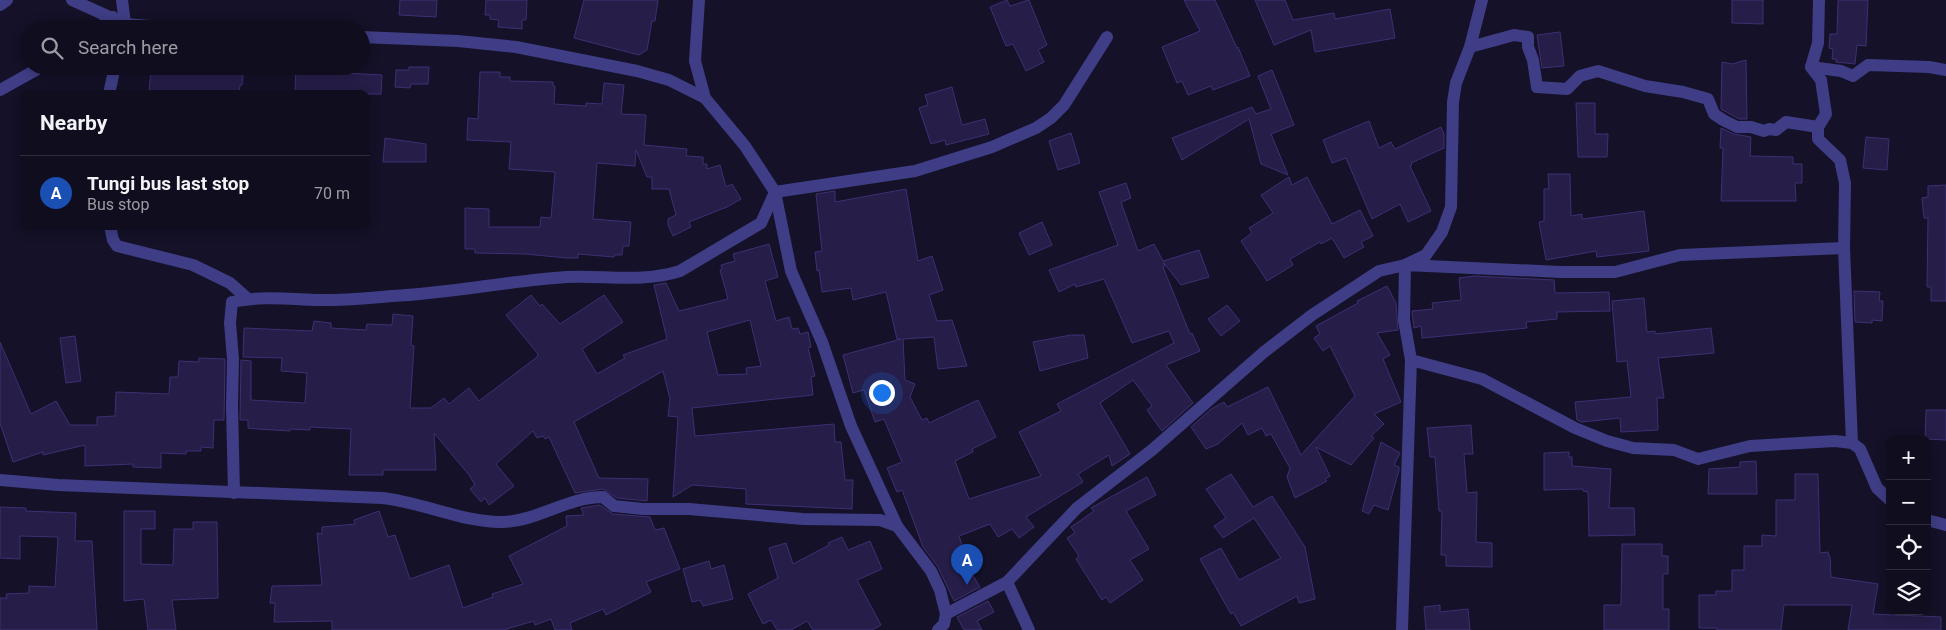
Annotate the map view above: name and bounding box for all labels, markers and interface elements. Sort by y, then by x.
search box [20,20,370,75]
icon: search [38,34,66,62]
text: Search here [78,36,178,59]
text: Nearby [40,111,107,135]
text: Tungi bus last stop [87,172,249,195]
text: A [51,184,61,203]
text: 70 m [314,184,350,203]
text: Bus stop [87,195,149,214]
your location [869,380,895,406]
map controls [1886,435,1931,615]
button: + [1886,435,1931,480]
button: − [1886,480,1931,525]
button: locate [1886,525,1931,570]
pin: A [951,544,983,585]
button: layers [1886,570,1931,615]

